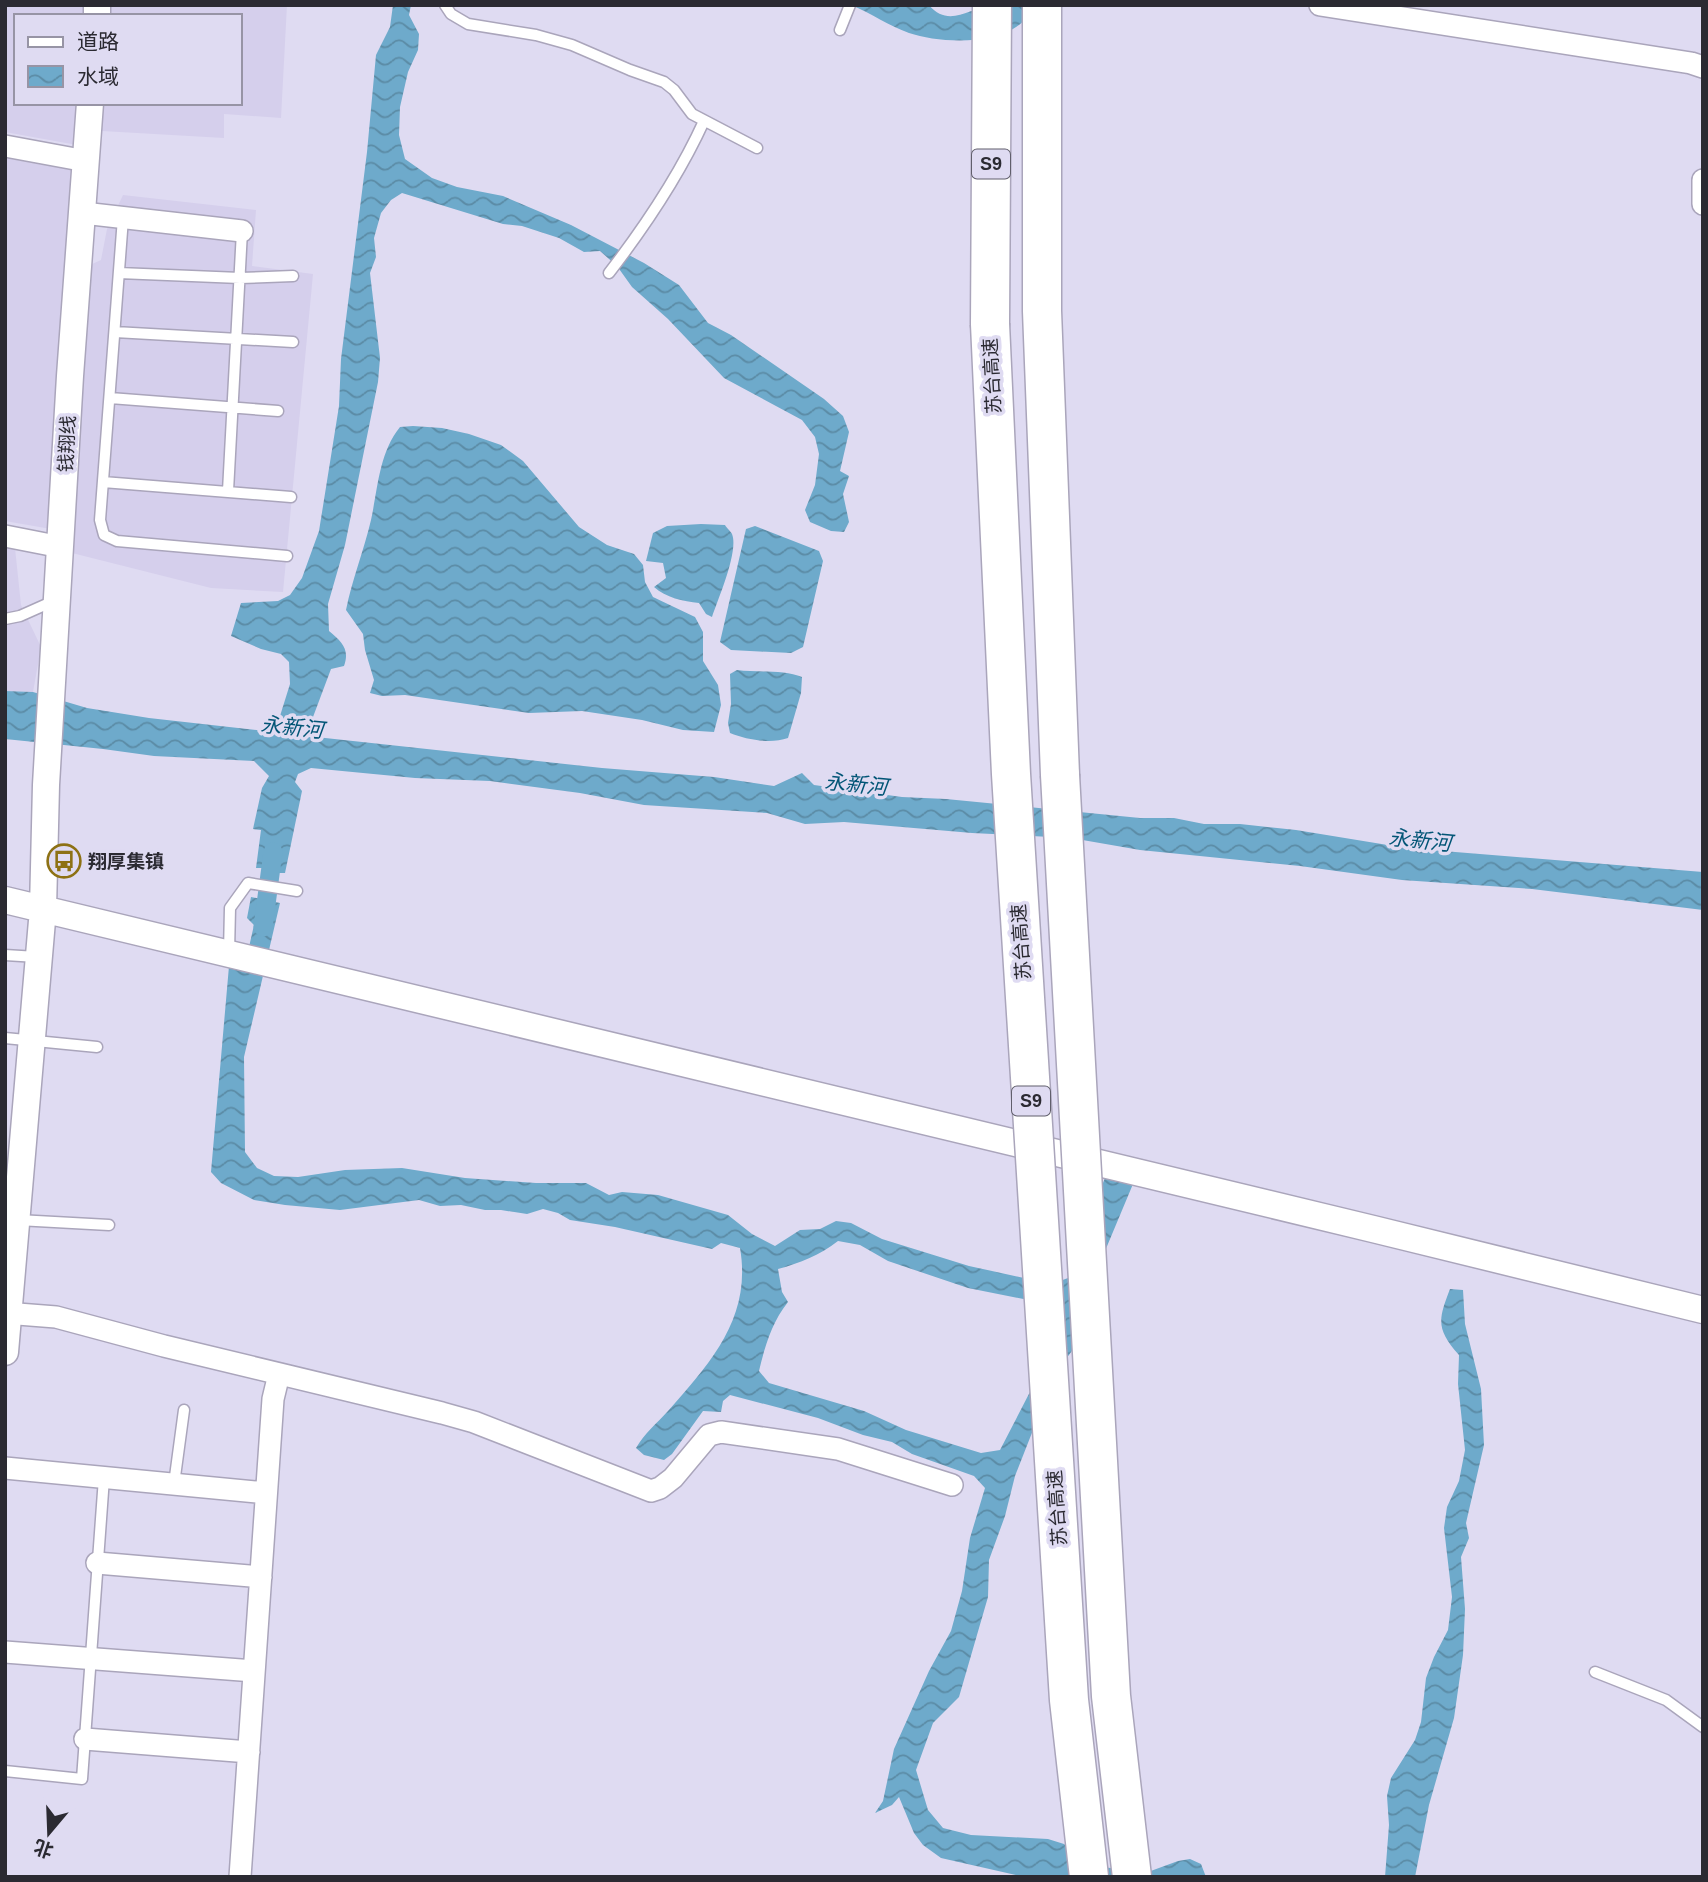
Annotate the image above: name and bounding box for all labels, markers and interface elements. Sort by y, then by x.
legend [14,14,242,105]
text: 道路 [77,30,119,53]
text: 水域 [77,65,119,88]
road number: S9 [972,149,1010,178]
street label: 苏台高速 [980,337,1004,415]
street label: 钱翔线 [55,415,79,473]
water label: 永新河 [259,712,329,742]
water label: 永新河 [823,769,893,799]
water label: 永新河 [1387,825,1457,855]
bus stop icon: 翔厚集镇 [45,842,83,880]
place label: 翔厚集镇 [88,851,164,872]
street label: 苏台高速 [1008,903,1034,981]
road number: S9 [1012,1086,1050,1116]
street label: 苏台高速 [1044,1469,1070,1547]
north arrow [14,1798,84,1868]
text: 北 [31,1836,56,1862]

